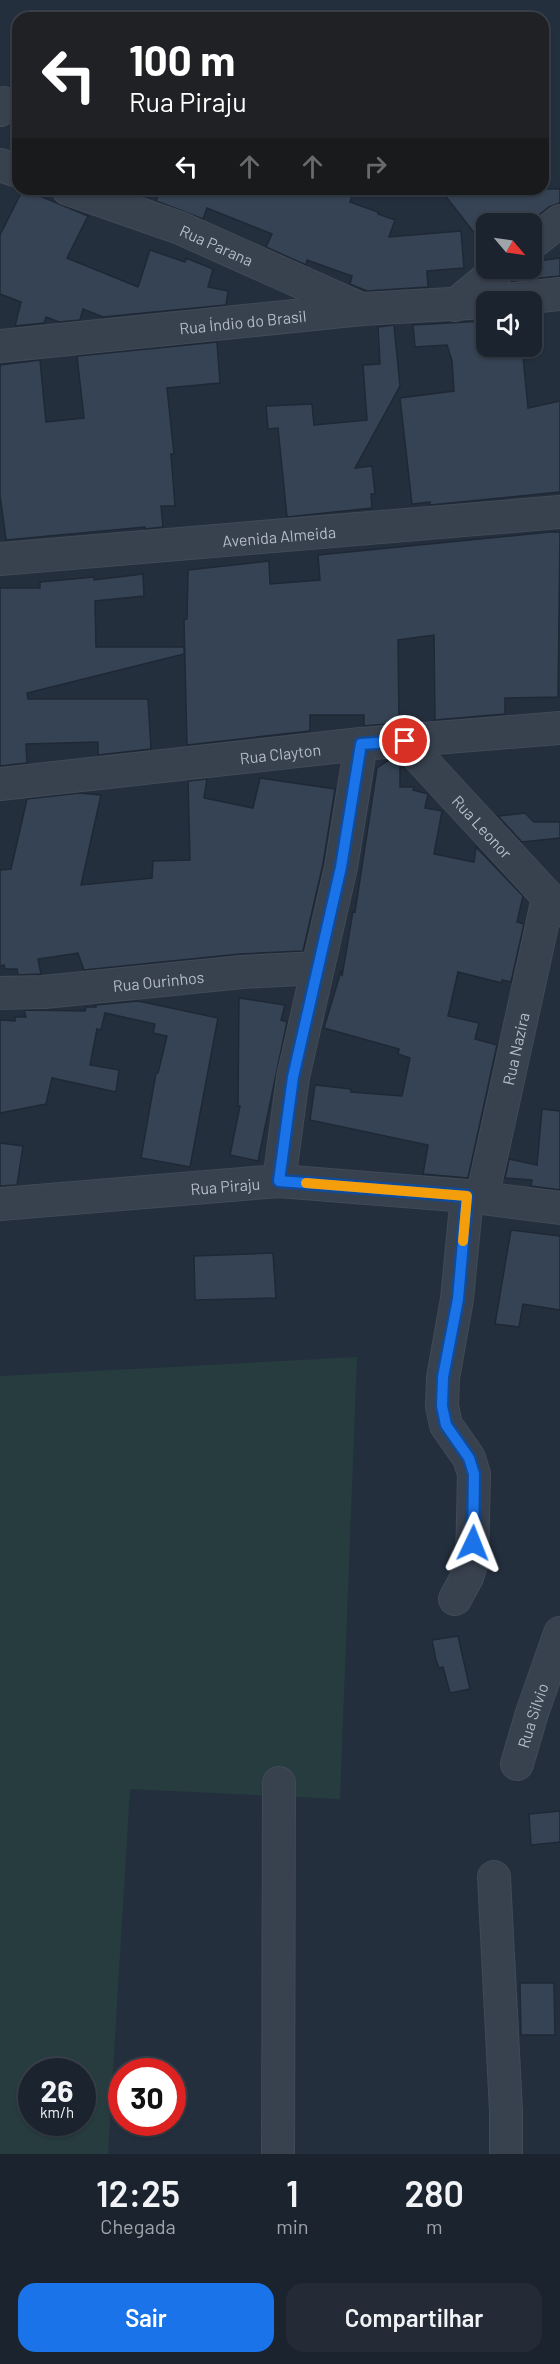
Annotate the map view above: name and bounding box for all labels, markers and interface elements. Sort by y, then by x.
text: 100 m [129,34,235,84]
icon: left [30,36,108,114]
text: Rua Piraju [129,85,247,117]
icon: left [170,150,203,183]
icon: ahead [233,150,266,183]
icon: ahead [296,150,329,183]
icon: right [359,150,392,183]
north arrow [476,213,542,279]
map controls [476,213,542,357]
street label: Rua Parana [177,220,256,269]
button: sound [476,291,542,357]
street label: Rua Índio do Brasil [178,305,307,337]
street label: Avenida Almeida [221,521,337,550]
pin [379,715,430,766]
icon: arrive [388,724,421,757]
street label: Rua Clayton [239,739,322,767]
street label: Rua Leonor [449,791,517,862]
street label: Rua Ourinhos [112,966,205,995]
street label: Rua Nazira [498,1010,532,1087]
street label: Rua Piraju [190,1173,261,1198]
position arrow [441,1511,505,1575]
street label: Rua Silvio [513,1680,551,1750]
speed limit sign: 30 [108,2058,186,2136]
text: 26 [41,2072,73,2108]
text: km/h [40,2103,74,2121]
text: 12:25 [96,2171,180,2214]
text: 1 [286,2171,299,2214]
text: 280 [405,2171,464,2214]
text: Chegada [100,2214,176,2238]
text: min [276,2214,309,2238]
text: m [426,2214,443,2238]
button: Sair [18,2283,274,2352]
button: Compartilhar [286,2283,542,2352]

